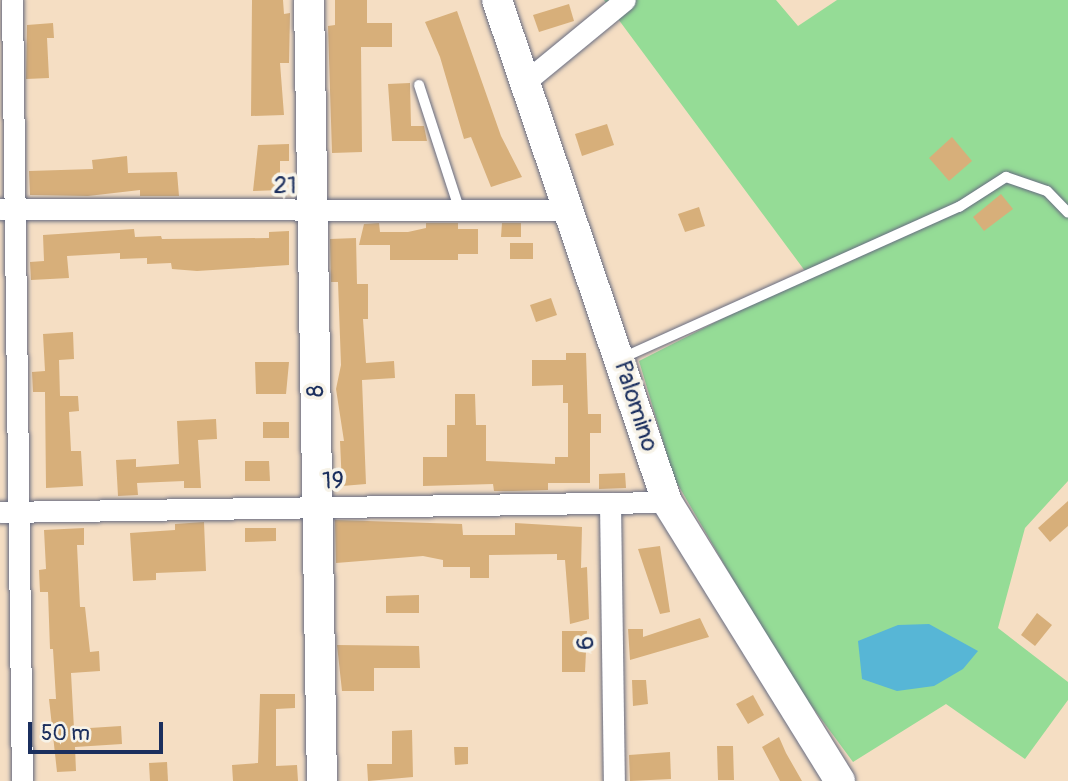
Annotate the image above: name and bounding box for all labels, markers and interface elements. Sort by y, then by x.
street label: 21 [273,171,297,201]
street label: Palomino [608,357,664,455]
street label: 8 [301,385,331,397]
street label: 19 [322,466,344,496]
street label: 6 [571,636,601,650]
scale bar [32,708,166,752]
text: 50 m [41,720,90,747]

